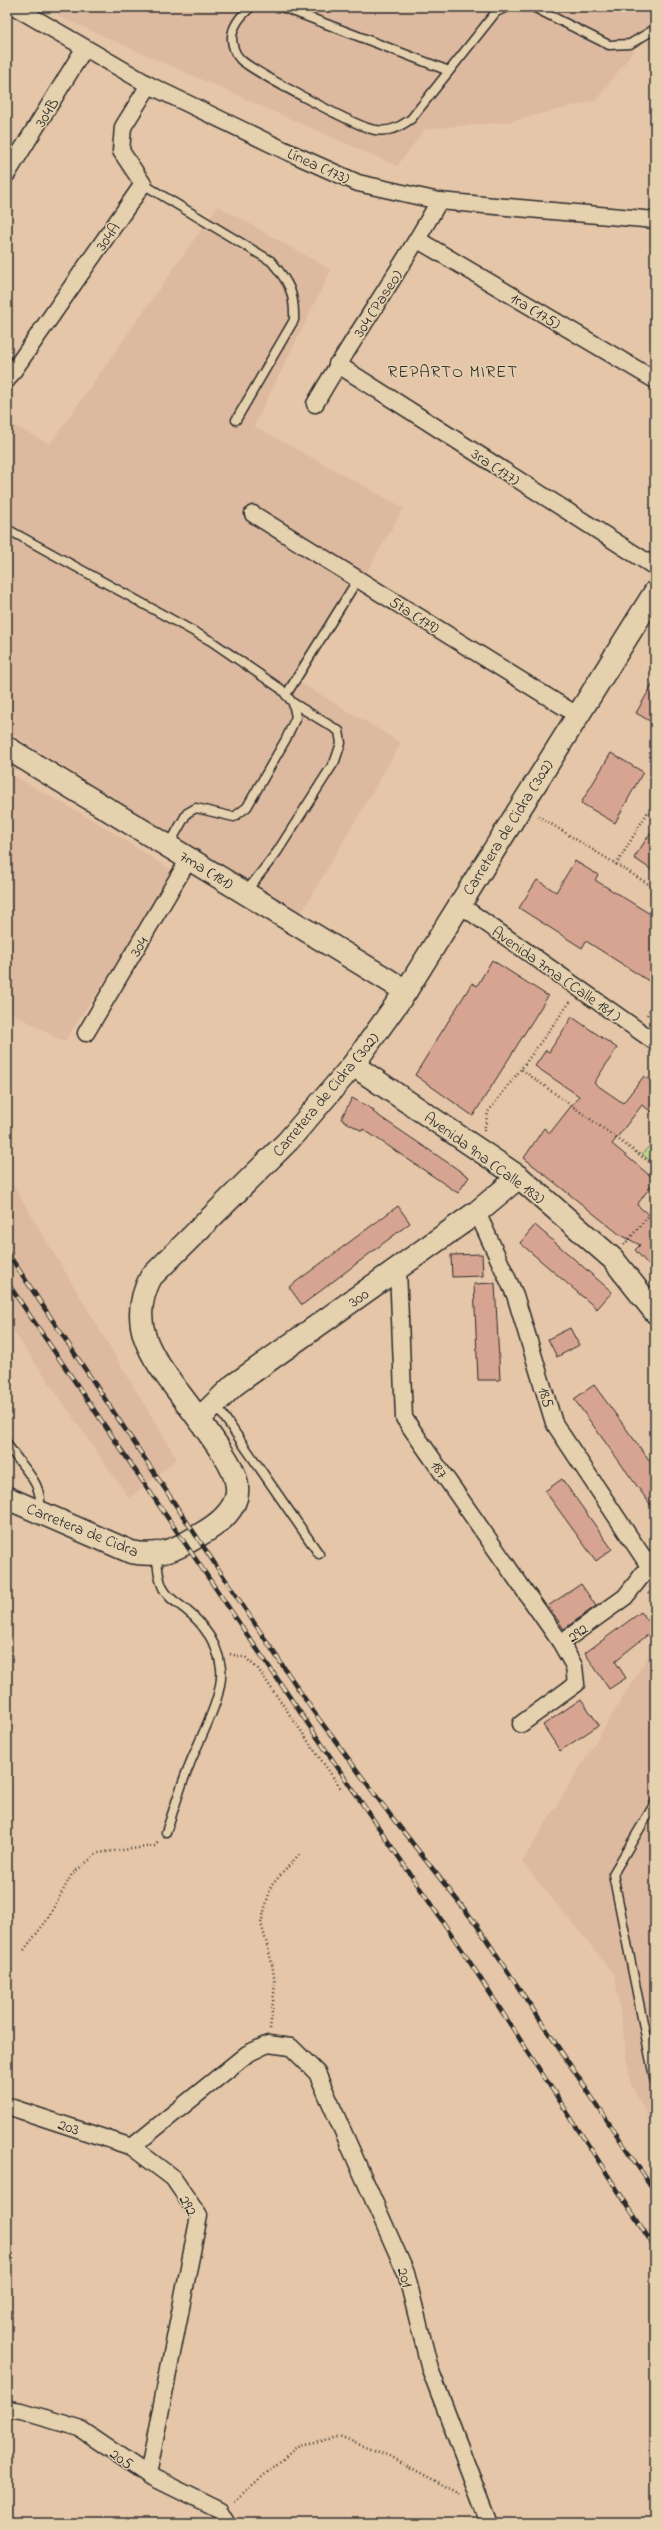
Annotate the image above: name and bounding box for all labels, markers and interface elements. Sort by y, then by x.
street label: 304B [29,93,66,133]
street label: Línea (173) [283,142,354,191]
street label: 304A [90,218,127,256]
street label: 304 (Paseo) [348,265,410,343]
street label: 1ra (175) [505,287,565,336]
district label: REPARTO MIRET [388,360,518,385]
street label: 3ra (177) [466,443,524,493]
street label: 5ta (179) [384,591,444,641]
street label: Carretera de Cidra (302) [457,755,560,901]
street label: 7ma (181) [174,845,238,896]
street label: Avenida 7ma (Calle 181 ) [486,921,626,1029]
street label: 304 [124,932,155,962]
street label: Carretera de Cidra (302) [267,1028,386,1163]
street label: Avenida 9na (Calle 183) [418,1106,550,1211]
street label: 300 [344,1283,375,1314]
street label: 185 [531,1384,560,1411]
street label: 187 [423,1456,453,1485]
street label: Carretera de Cidra [23,1497,142,1564]
street label: 292 [563,1618,594,1649]
street label: 203 [54,2113,82,2143]
street label: 292 [172,2191,203,2221]
street label: 201 [390,2264,419,2291]
street label: 205 [104,2443,138,2476]

